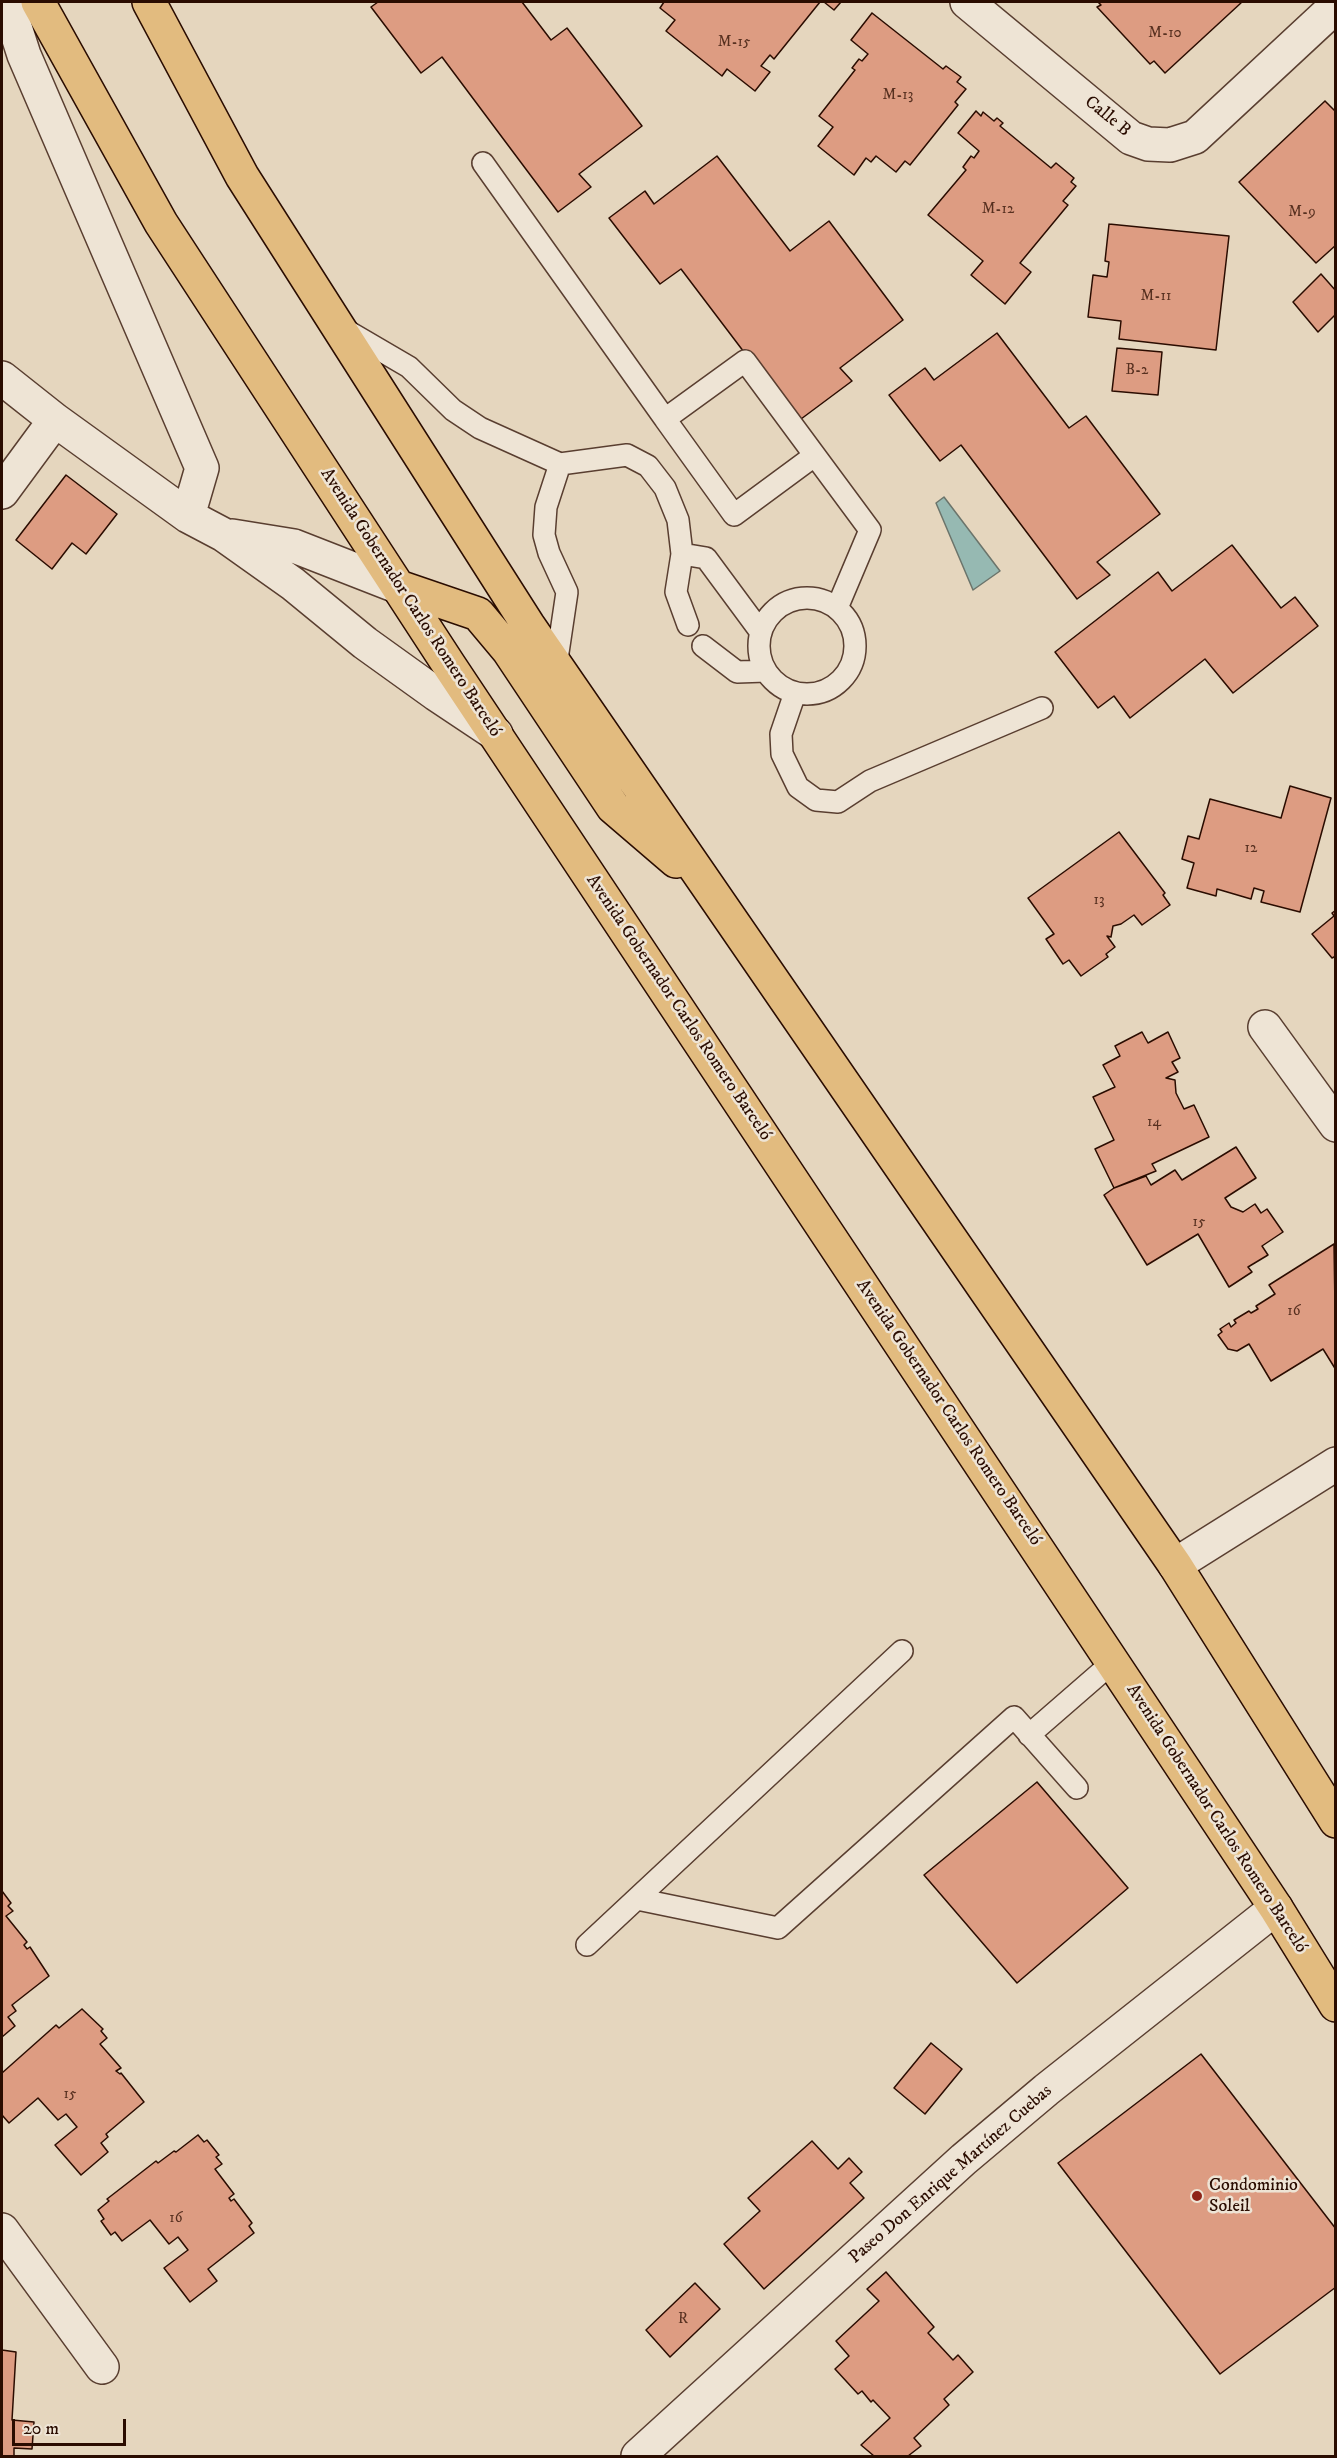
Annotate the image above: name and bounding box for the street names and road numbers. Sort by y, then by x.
street label: Calle B [1080,92,1134,142]
street label: Avenida Gobernador Carlos Romero Barceló [315,465,505,741]
street label: Avenida Gobernador Carlos Romero Barceló [581,871,775,1145]
street label: Avenida Gobernador Carlos Romero Barceló [851,1276,1045,1550]
street label: Avenida Gobernador Carlos Romero Barceló [1121,1681,1311,1957]
street label: Paseo Don Enrique Martínez Cuebas [845,2081,1057,2269]

